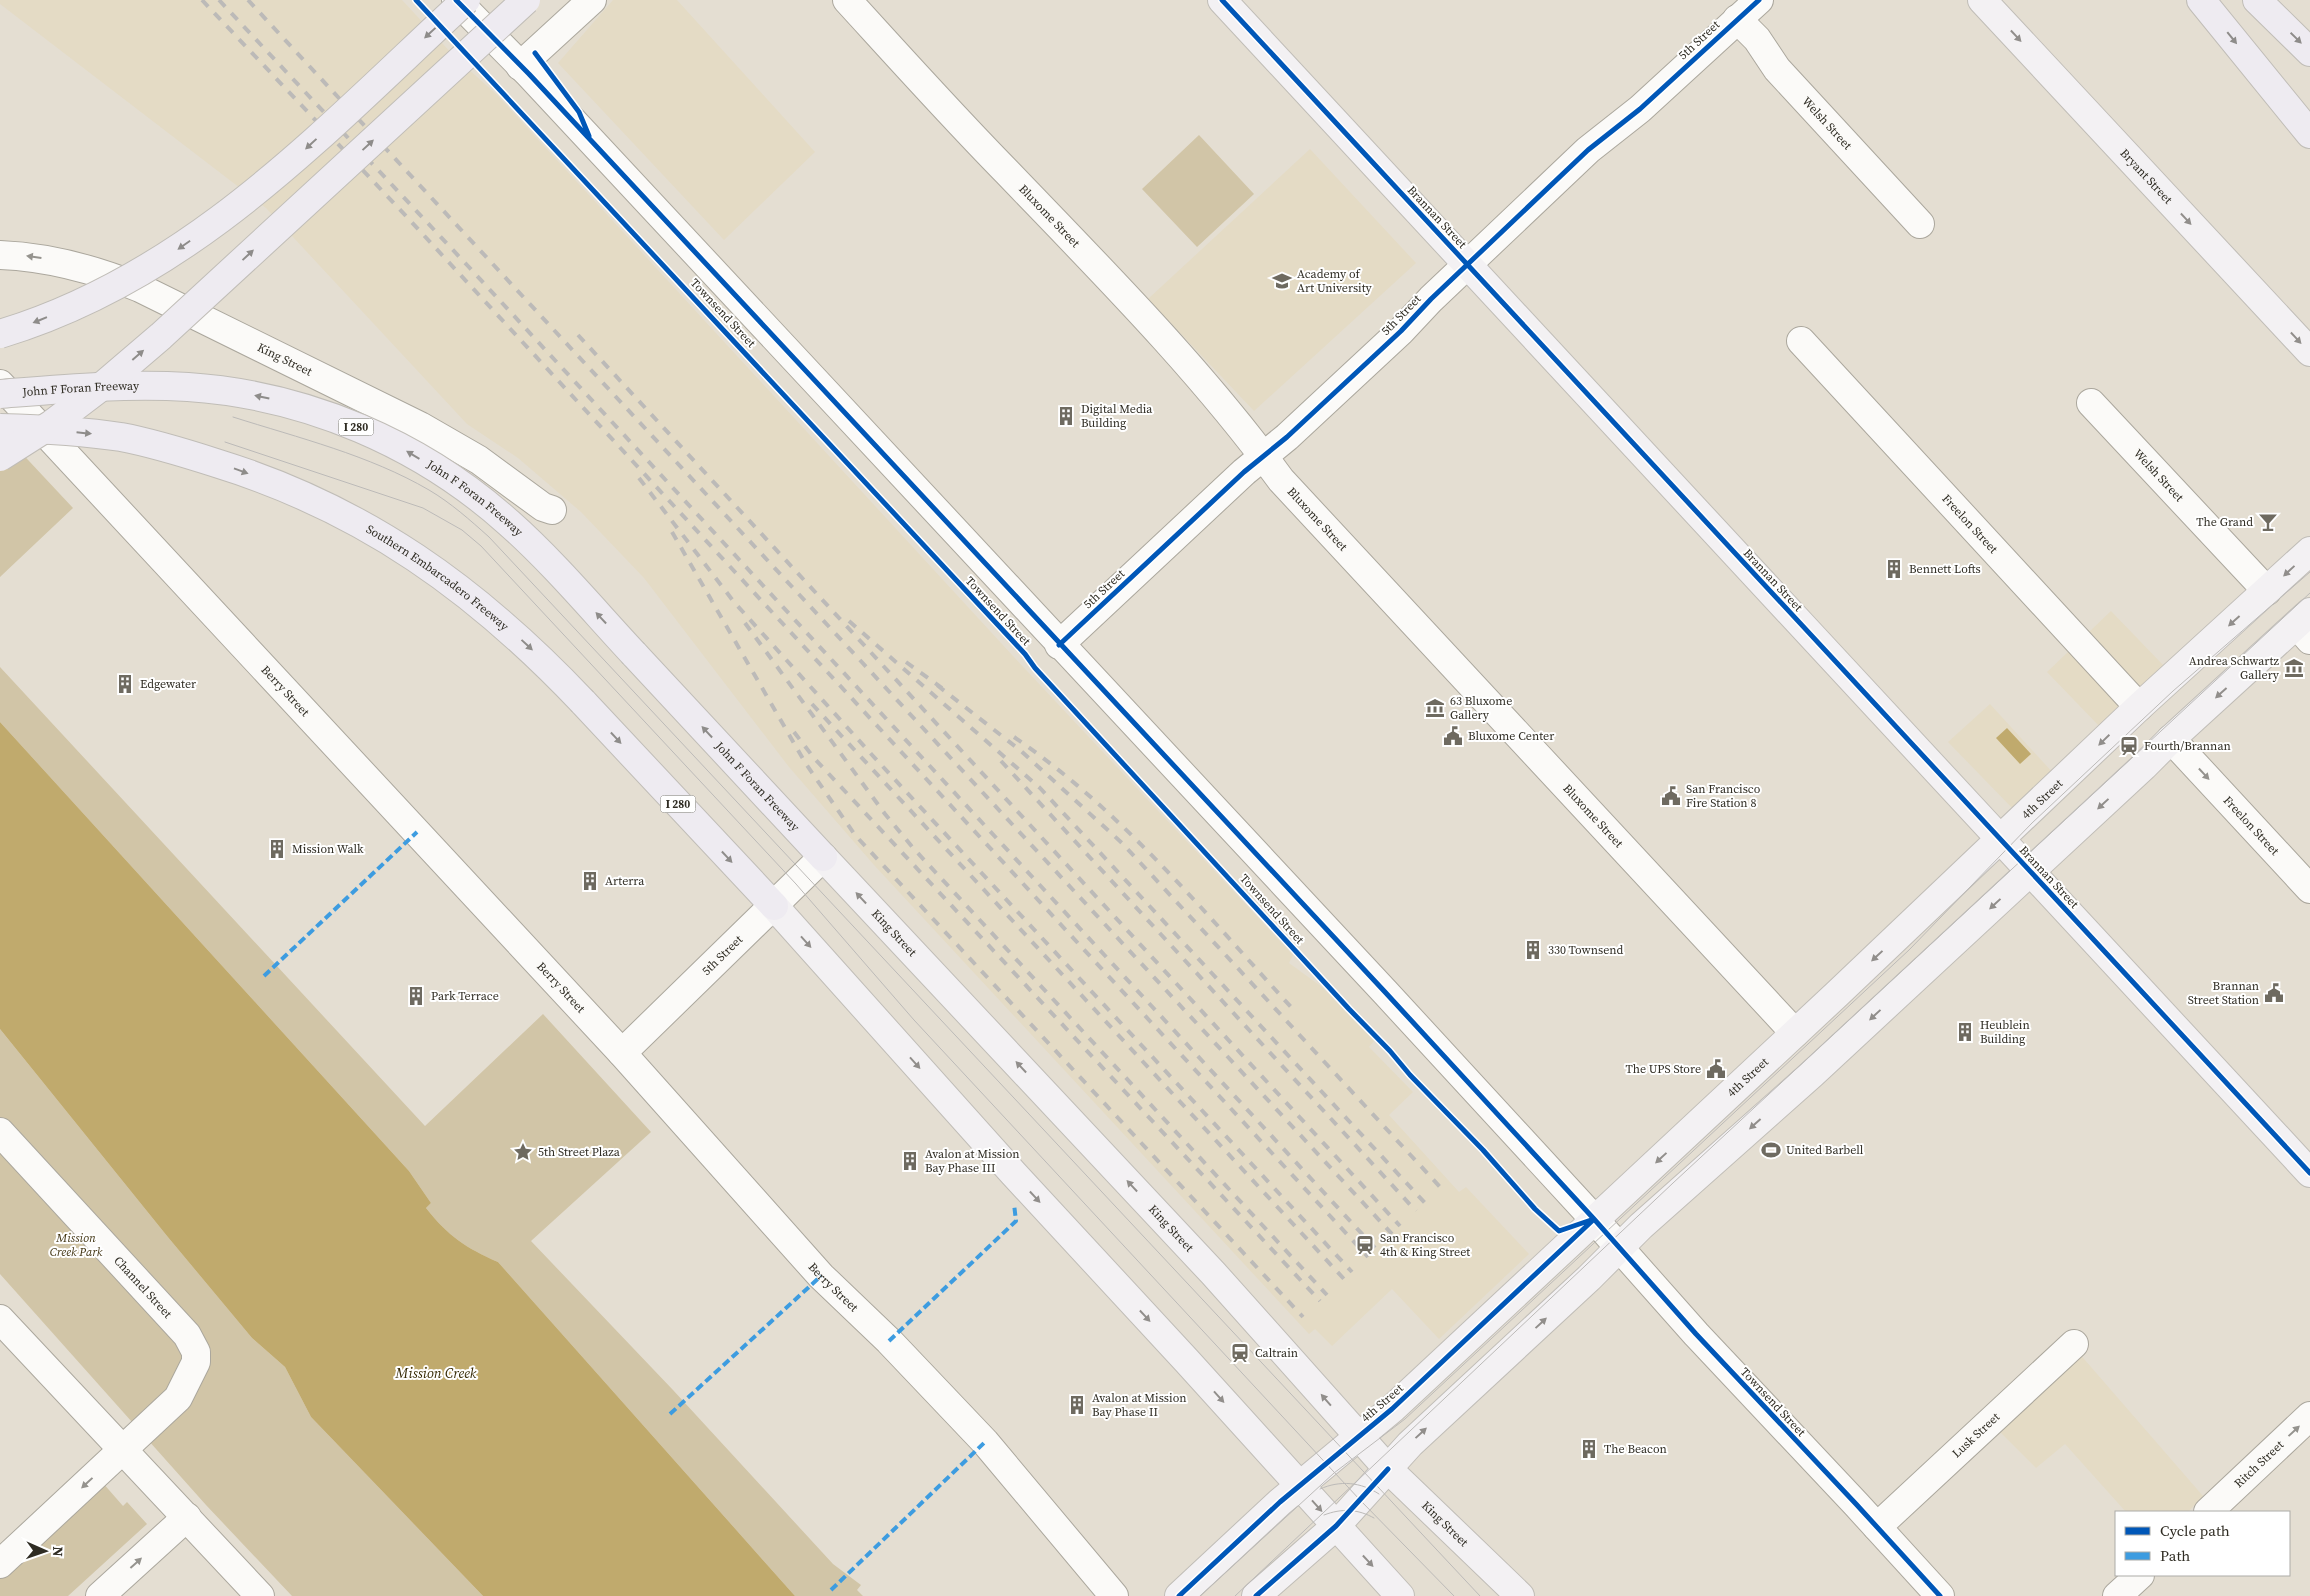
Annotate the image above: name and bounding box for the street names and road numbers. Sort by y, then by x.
street label: 5th Street [1675,17,1723,63]
street label: Welsh Street [1799,93,1855,153]
street label: Bryant Street [2117,145,2176,207]
street label: Bluxome Street [1015,181,1083,251]
street label: Brannan Street [1404,182,1470,252]
street label: Townsend Street [687,275,759,351]
street label: 5th Street [1378,291,1425,339]
street label: King Street [255,339,315,380]
street label: John F Foran Freeway [21,378,140,400]
road number: I 280 [338,418,374,436]
street label: Welsh Street [2130,446,2187,505]
street label: John F Foran Freeway [423,456,527,540]
street label: Bluxome Street [1284,484,1351,555]
street label: Freelon Street [1939,491,2001,557]
street label: Southern Embarcadero Freeway [363,521,513,635]
street label: Brannan Street [1740,545,1806,615]
street label: 5th Street [1080,566,1128,612]
street label: Townsend Street [962,573,1034,649]
street label: Berry Street [258,662,313,720]
street label: John F Foran Freeway [711,738,804,835]
street label: 4th Street [2018,776,2066,822]
street label: Bluxome Street [1560,781,1627,851]
street label: Freelon Street [2220,793,2283,859]
road number: I 280 [660,796,696,812]
street label: Brannan Street [2016,842,2082,912]
street label: Townsend Street [1236,871,1308,947]
street label: King Street [868,906,920,960]
street label: 5th Street [698,932,746,979]
street label: Berry Street [533,959,589,1016]
street label: 4th Street [1724,1054,1772,1100]
street label: King Street [1145,1201,1197,1255]
street label: Channel Street [110,1253,176,1322]
street label: Berry Street [805,1259,862,1315]
street label: Townsend Street [1737,1364,1809,1440]
street label: 4th Street [1358,1380,1407,1426]
street label: Lusk Street [1949,1409,2003,1461]
street label: Ritch Street [2231,1437,2287,1491]
street label: King Street [1418,1498,1472,1550]

